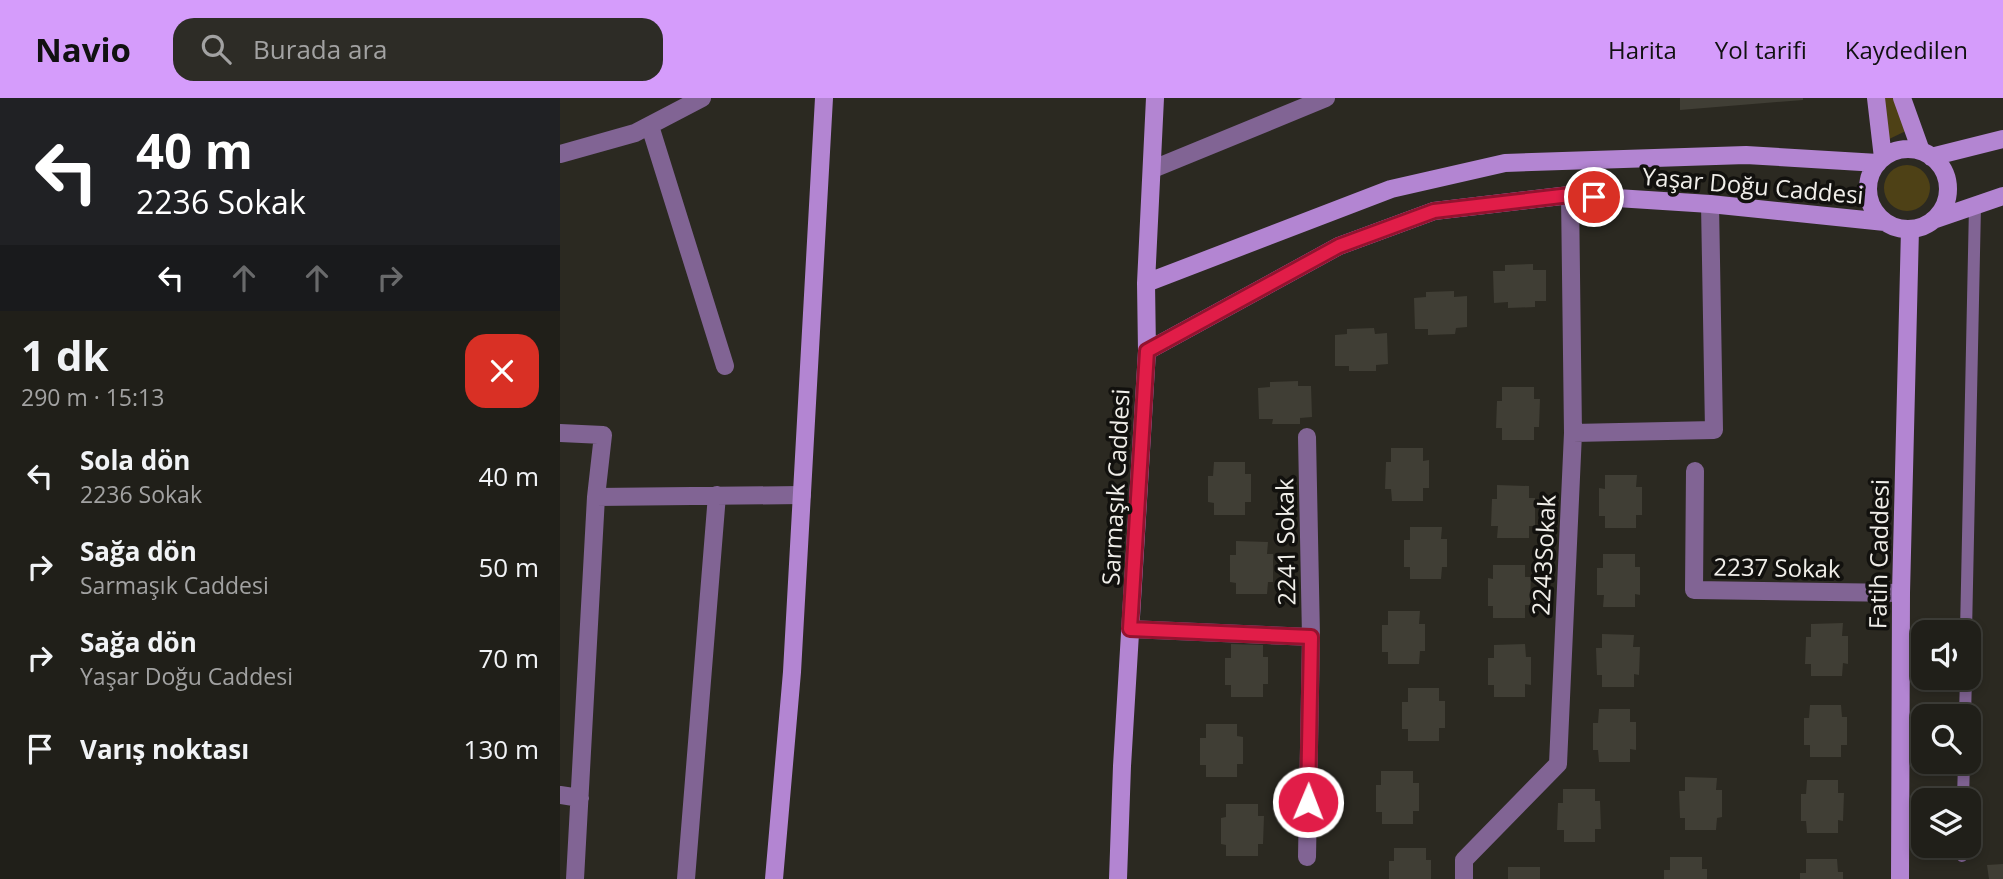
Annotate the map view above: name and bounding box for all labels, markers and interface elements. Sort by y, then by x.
search box [173,18,663,81]
text: Navio [35,27,131,72]
icon: search [197,30,235,68]
text: Burada ara [253,31,388,67]
text: Harita [1608,33,1677,66]
text: Yol tarifi [1715,33,1807,66]
text: Kaydedilen [1845,33,1968,66]
text: 40 m [136,117,253,183]
icon: left [21,126,112,217]
street label: Yaşar Doğu Caddesi [1641,159,1865,211]
pin [1564,167,1624,227]
icon: arrive [1575,178,1613,216]
text: 2236 Sokak [136,180,306,223]
icon: left [152,259,190,297]
icon: ahead [225,259,263,297]
icon: ahead [298,259,336,297]
icon: right [371,259,409,297]
text: 1 dk [21,326,109,383]
button: close [465,334,539,408]
text: 290 m · 15:13 [21,381,164,413]
street label: Sarmaşık Caddesi [1093,388,1137,586]
text: Sola dön [80,442,190,478]
icon: left [21,457,59,495]
text: 40 m [478,458,539,494]
text: 2236 Sokak [80,478,202,510]
street label: 2241 Sokak [1267,478,1303,606]
street label: Fatih Caddesi [1860,479,1896,629]
street label: 2243Sokak [1523,493,1563,616]
text: Sağa dön [80,533,197,569]
icon: right [21,548,59,586]
text: 50 m [478,549,539,585]
street label: 2237 Sokak [1713,549,1841,585]
text: Sarmaşık Caddesi [80,569,269,601]
map controls [1911,620,1981,858]
button: sound [1911,620,1981,690]
text: Sağa dön [80,624,197,660]
icon: right [21,639,59,677]
text: 70 m [478,640,539,676]
text: Yaşar Doğu Caddesi [80,660,293,692]
button: search [1911,704,1981,774]
icon: arrive [21,730,59,768]
text: Varış noktası [80,731,249,767]
text: 130 m [464,731,539,767]
position arrow [1271,765,1345,839]
button: layers [1911,788,1981,858]

